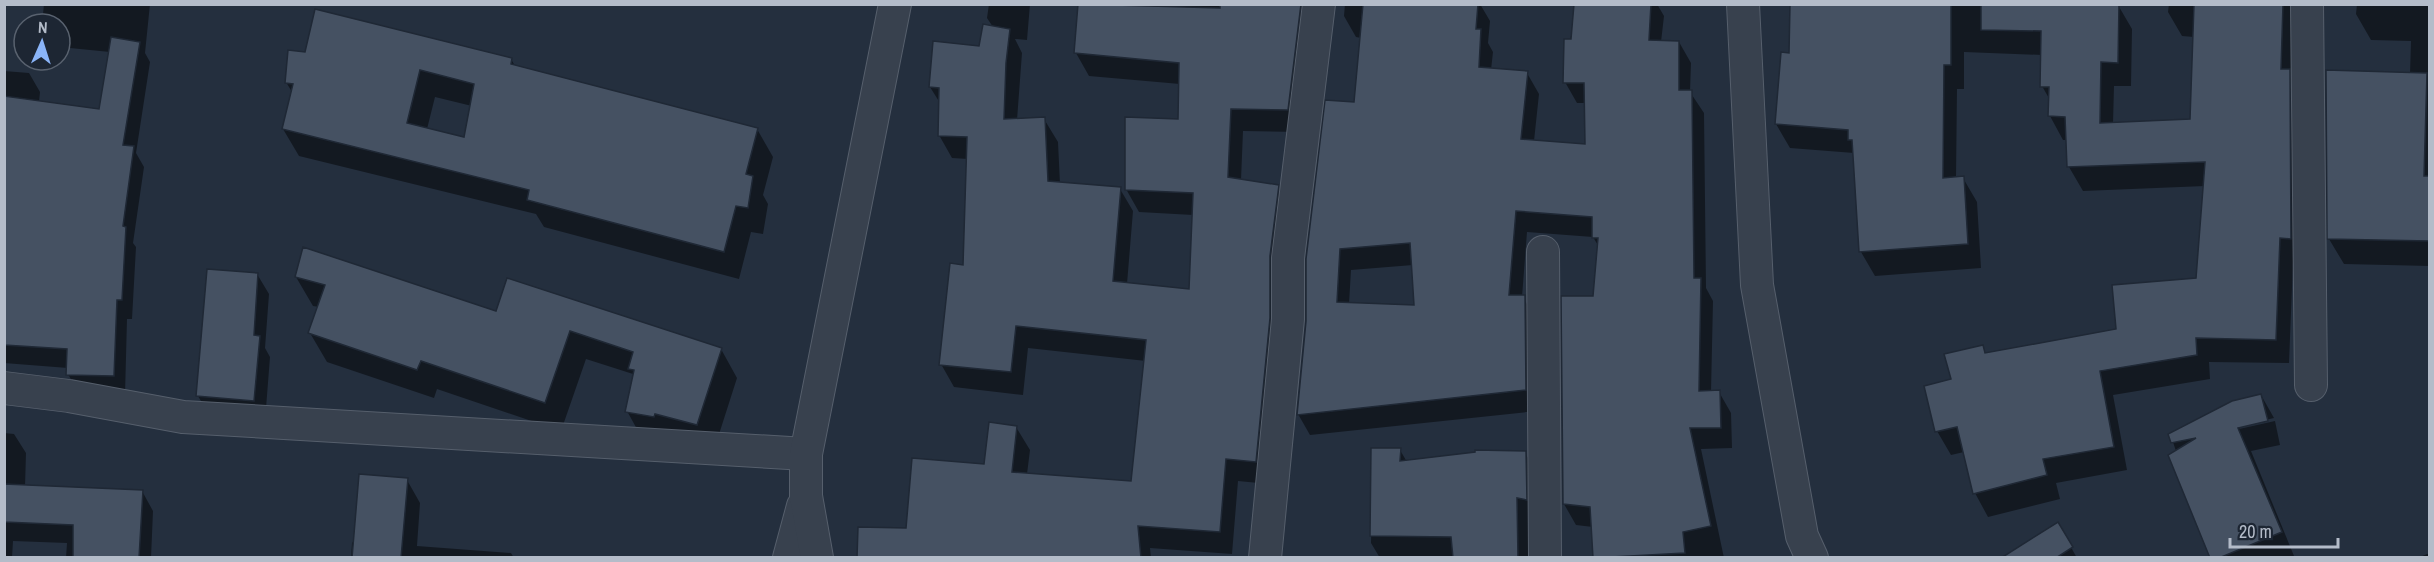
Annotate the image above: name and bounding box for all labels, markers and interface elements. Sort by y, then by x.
north arrow [12,12,72,72]
text: N [37,16,48,38]
scale bar [2230,511,2338,549]
text: 20 m [2239,519,2272,544]

